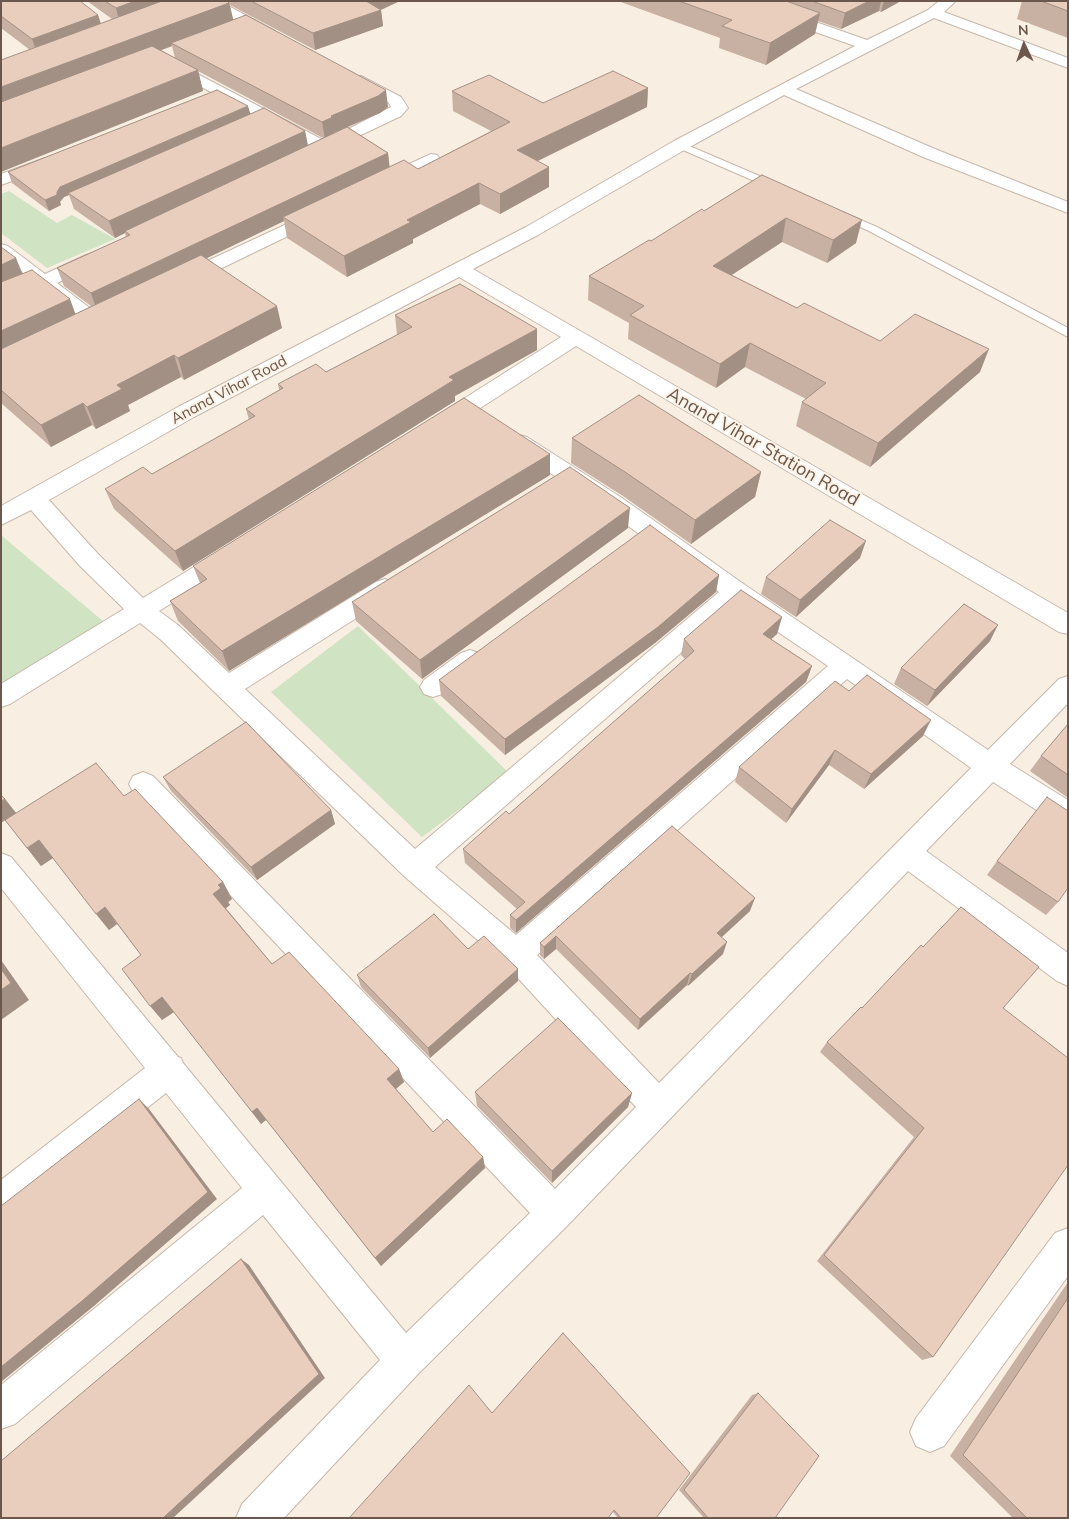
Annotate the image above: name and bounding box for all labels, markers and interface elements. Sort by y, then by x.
north arrow [999,20,1049,70]
text: N [1017,21,1029,39]
street label: Anand Vihar Road [168,352,290,428]
street label: Anand Vihar Station Road [663,383,863,511]

